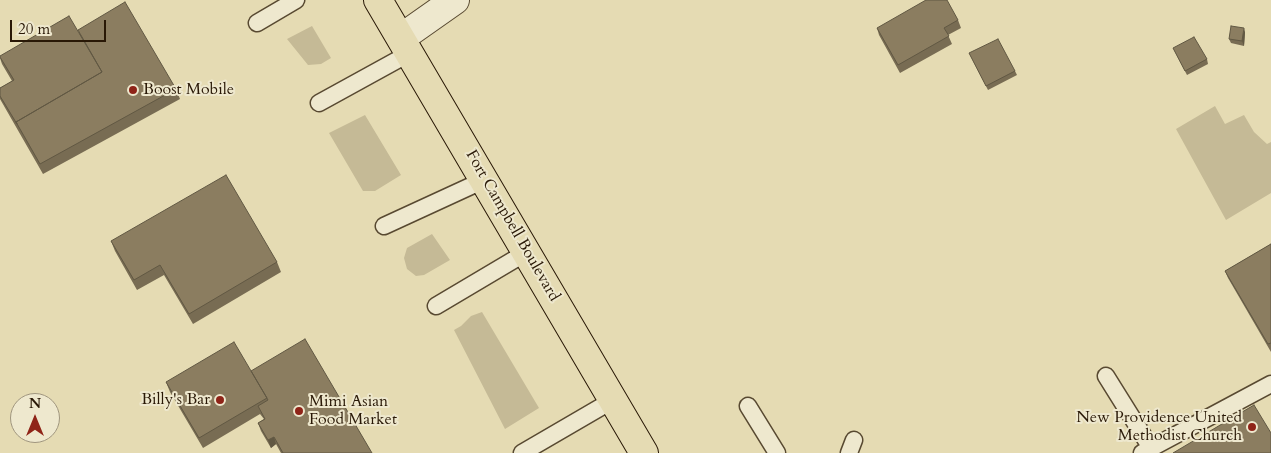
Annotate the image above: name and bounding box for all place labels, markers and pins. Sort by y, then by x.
place label: Boost Mobile [143,80,234,100]
marker: Boost Mobile [127,84,139,96]
place label: Billy's Bar [141,390,210,410]
place label: Mimi Asian Food Market [309,392,397,430]
marker: Billy's Bar [214,394,226,406]
marker: Mimi Asian Food Market [293,405,305,417]
place label: New Providence United Methodist Church [1076,408,1242,446]
marker: New Providence United Methodist Church [1246,421,1258,433]

